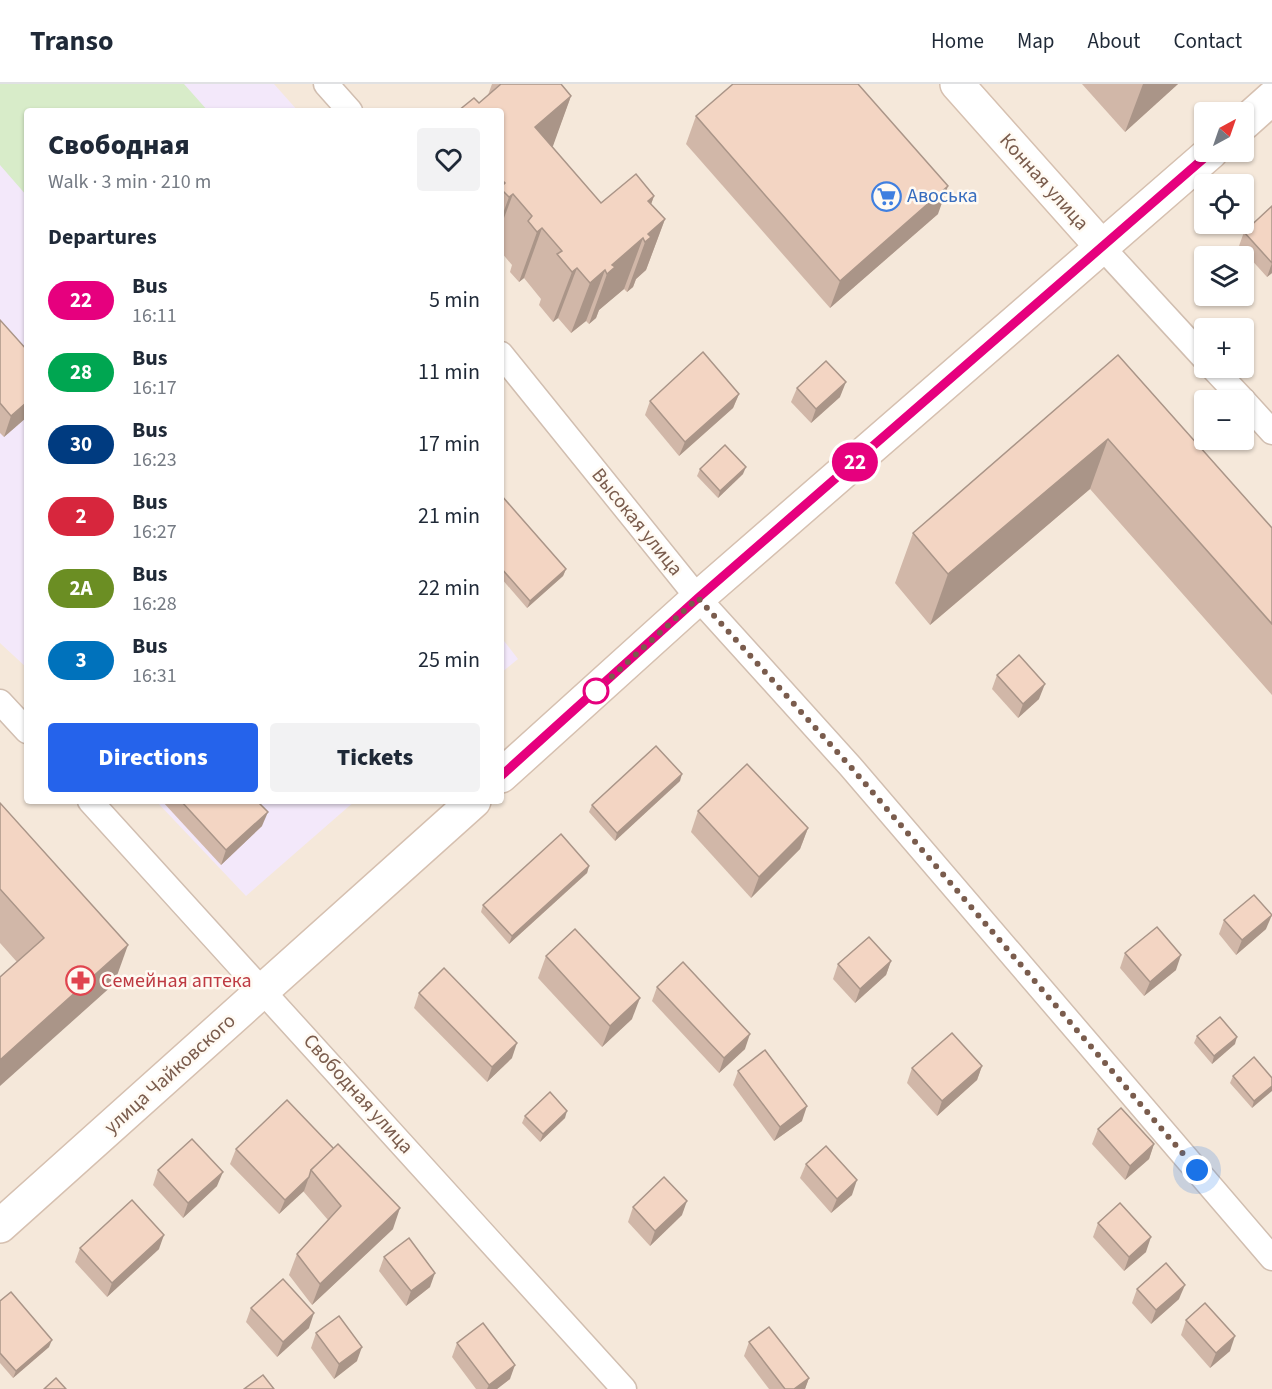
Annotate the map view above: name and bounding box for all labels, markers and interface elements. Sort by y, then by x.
text: Transo [30,21,113,61]
text: Home [931,26,984,56]
text: Map [1017,26,1055,56]
text: About [1088,26,1140,56]
text: Contact [1173,26,1242,56]
north arrow [1194,102,1254,162]
map controls [1194,102,1254,450]
text: Свободная [48,125,190,165]
street label: Конная улица [993,127,1095,237]
button: heart [417,128,480,191]
text: Walk · 3 min · 210 m [48,168,211,196]
button: locate [1194,174,1254,234]
supermarket icon: Авоська [870,180,902,212]
place label: Авоська [907,182,978,210]
text: Departures [48,221,157,253]
button: layers [1194,246,1254,306]
text: Bus [132,270,168,302]
text: 5 min [429,284,480,316]
text: 22 [70,285,92,315]
text: 16:11 [132,302,177,330]
button: + [1194,318,1254,378]
text: Bus [132,342,168,374]
text: 11 min [418,356,480,388]
text: 28 [70,357,92,387]
text: 16:17 [132,374,177,402]
button: − [1194,390,1254,450]
text: Bus [132,414,168,446]
text: 17 min [418,428,480,460]
text: 30 [70,429,92,459]
line badge: 22 [828,442,882,482]
text: 16:23 [132,446,177,474]
text: 22 [844,447,866,477]
street label: Высокая улица [585,462,689,582]
text: Bus [132,486,168,518]
text: 21 min [418,500,480,532]
text: 2 [75,501,87,531]
text: 16:27 [132,518,177,546]
text: Bus [132,558,168,590]
text: 22 min [418,572,480,604]
text: 2А [69,573,93,603]
text: 16:28 [132,590,177,618]
text: Bus [132,630,168,662]
text: 25 min [418,644,480,676]
text: 3 [75,645,87,675]
text: 16:31 [132,662,177,690]
unlabelled marker [583,678,609,704]
button: Directions [48,723,258,792]
button: Tickets [270,723,480,792]
pharmacy icon: Семейная аптека [64,965,96,997]
place label: Семейная аптека [101,967,252,995]
street label: улица Чайковского [98,1007,242,1141]
street label: Свободная улица [296,1028,420,1160]
your location [1182,1155,1212,1185]

